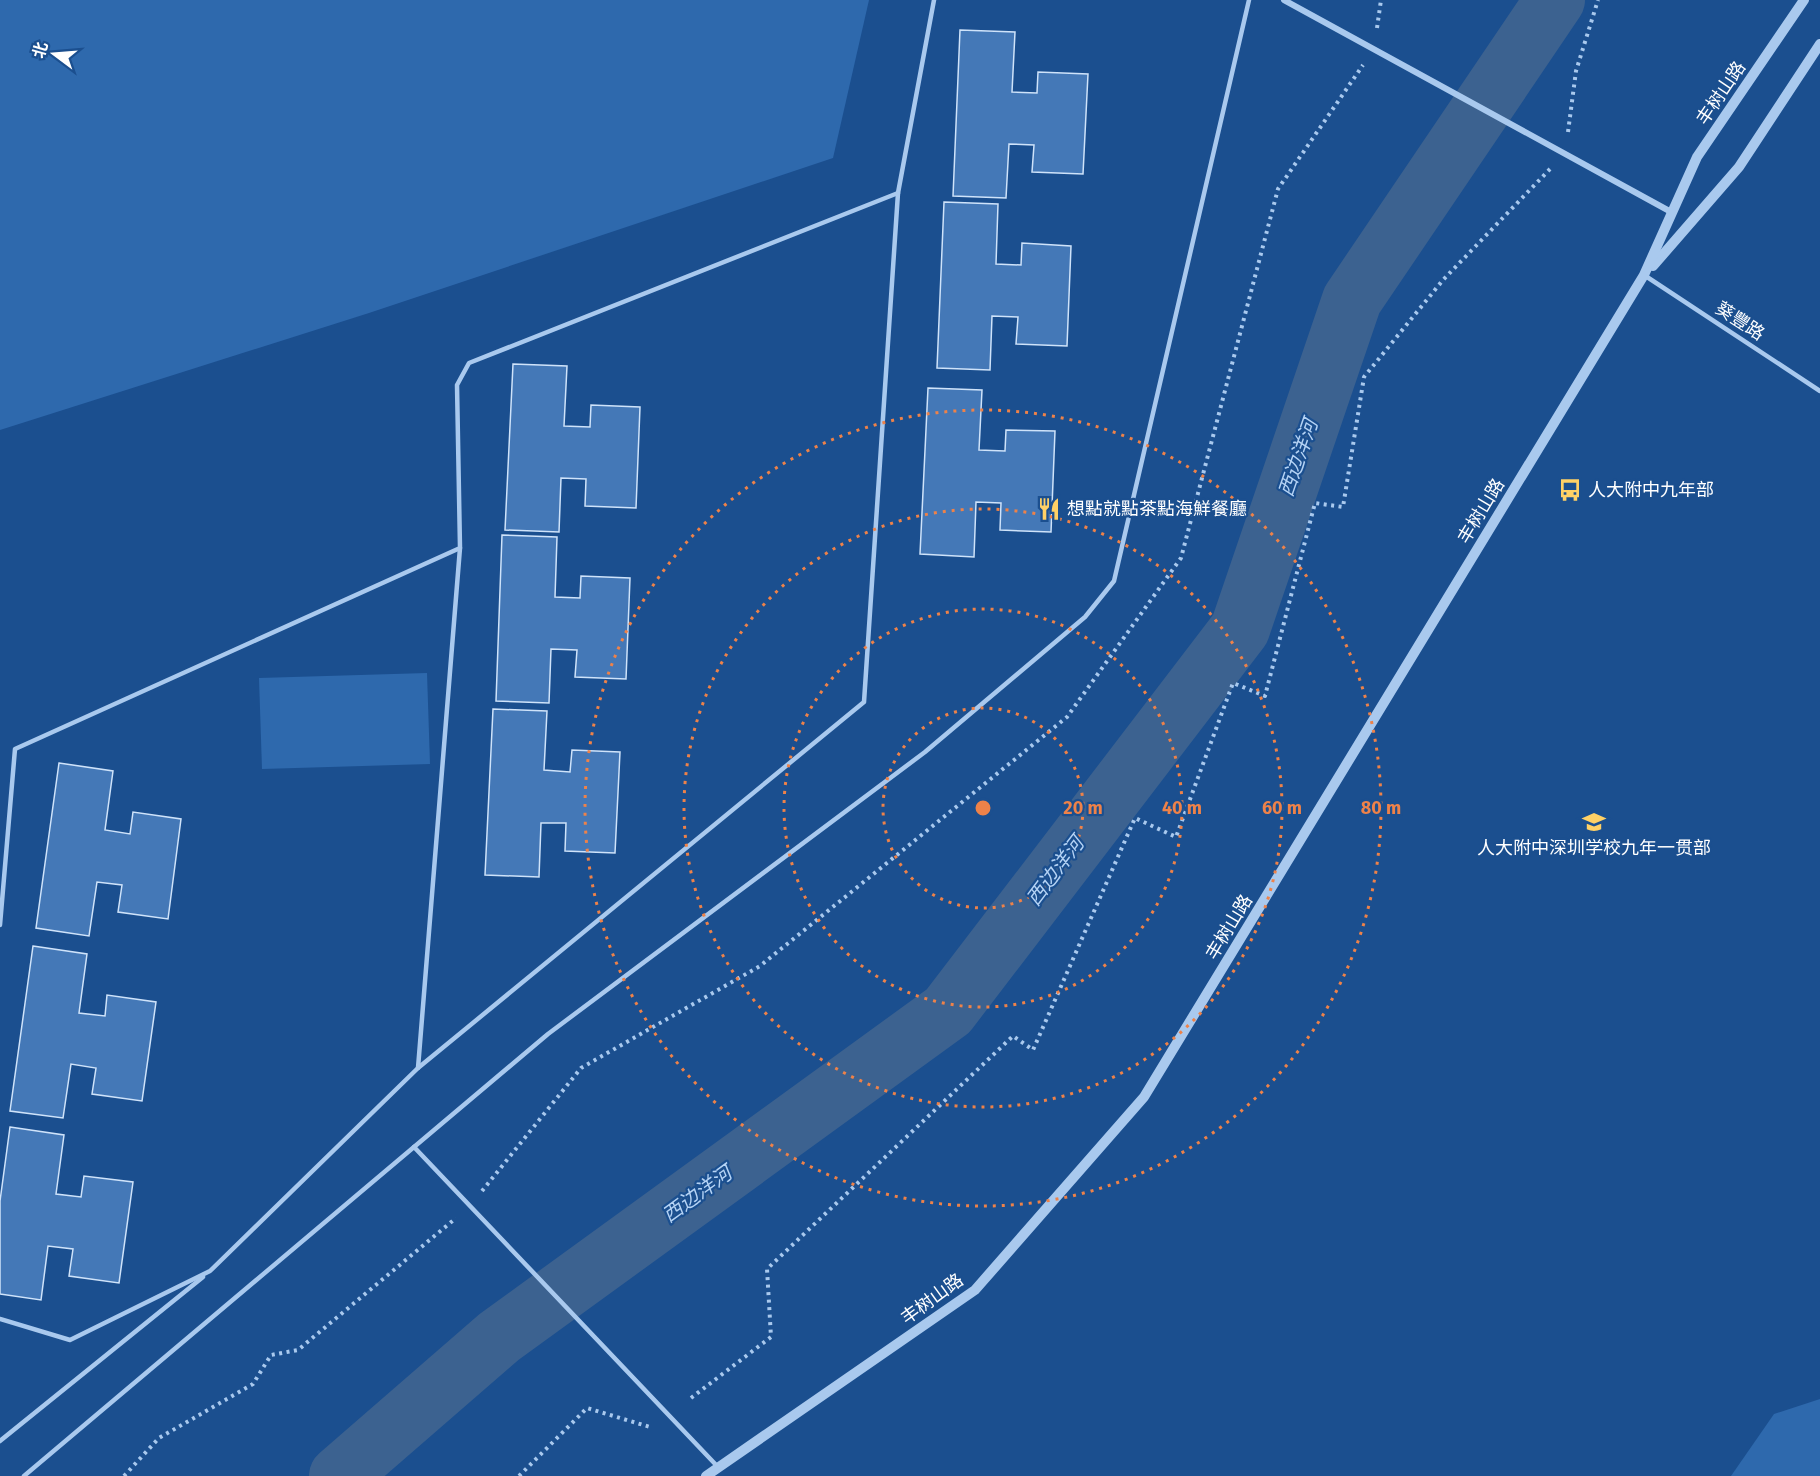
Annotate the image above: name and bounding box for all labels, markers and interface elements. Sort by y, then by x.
north arrow [24,24,84,84]
text: 北 [29,40,51,60]
street label: 丰树山路 [1692,57,1750,129]
street label: 葵豐路 [1711,297,1769,345]
water label: 西边洋河 [1274,412,1324,500]
street label: 丰树山路 [1453,474,1509,548]
bus stop icon: 人大附中九年部 [1557,477,1583,503]
place label: 人大附中九年部 [1588,479,1714,501]
restaurant icon: 想點就點茶點海鮮餐廳 [1036,496,1062,522]
place label: 想點就點茶點海鮮餐廳 [1067,498,1247,520]
text: 20 m [1063,797,1103,819]
text: 40 m [1162,797,1202,819]
text: 60 m [1262,797,1302,819]
text: 80 m [1361,797,1401,819]
centre of rings [973,798,993,818]
school or university icon: 人大附中深圳学校九年一贯部 [1581,809,1607,835]
water label: 西边洋河 [1021,829,1091,910]
place label: 人大附中深圳学校九年一贯部 [1477,837,1711,859]
street label: 丰树山路 [1201,890,1257,964]
water label: 西边洋河 [658,1158,740,1227]
street label: 丰树山路 [896,1269,968,1329]

